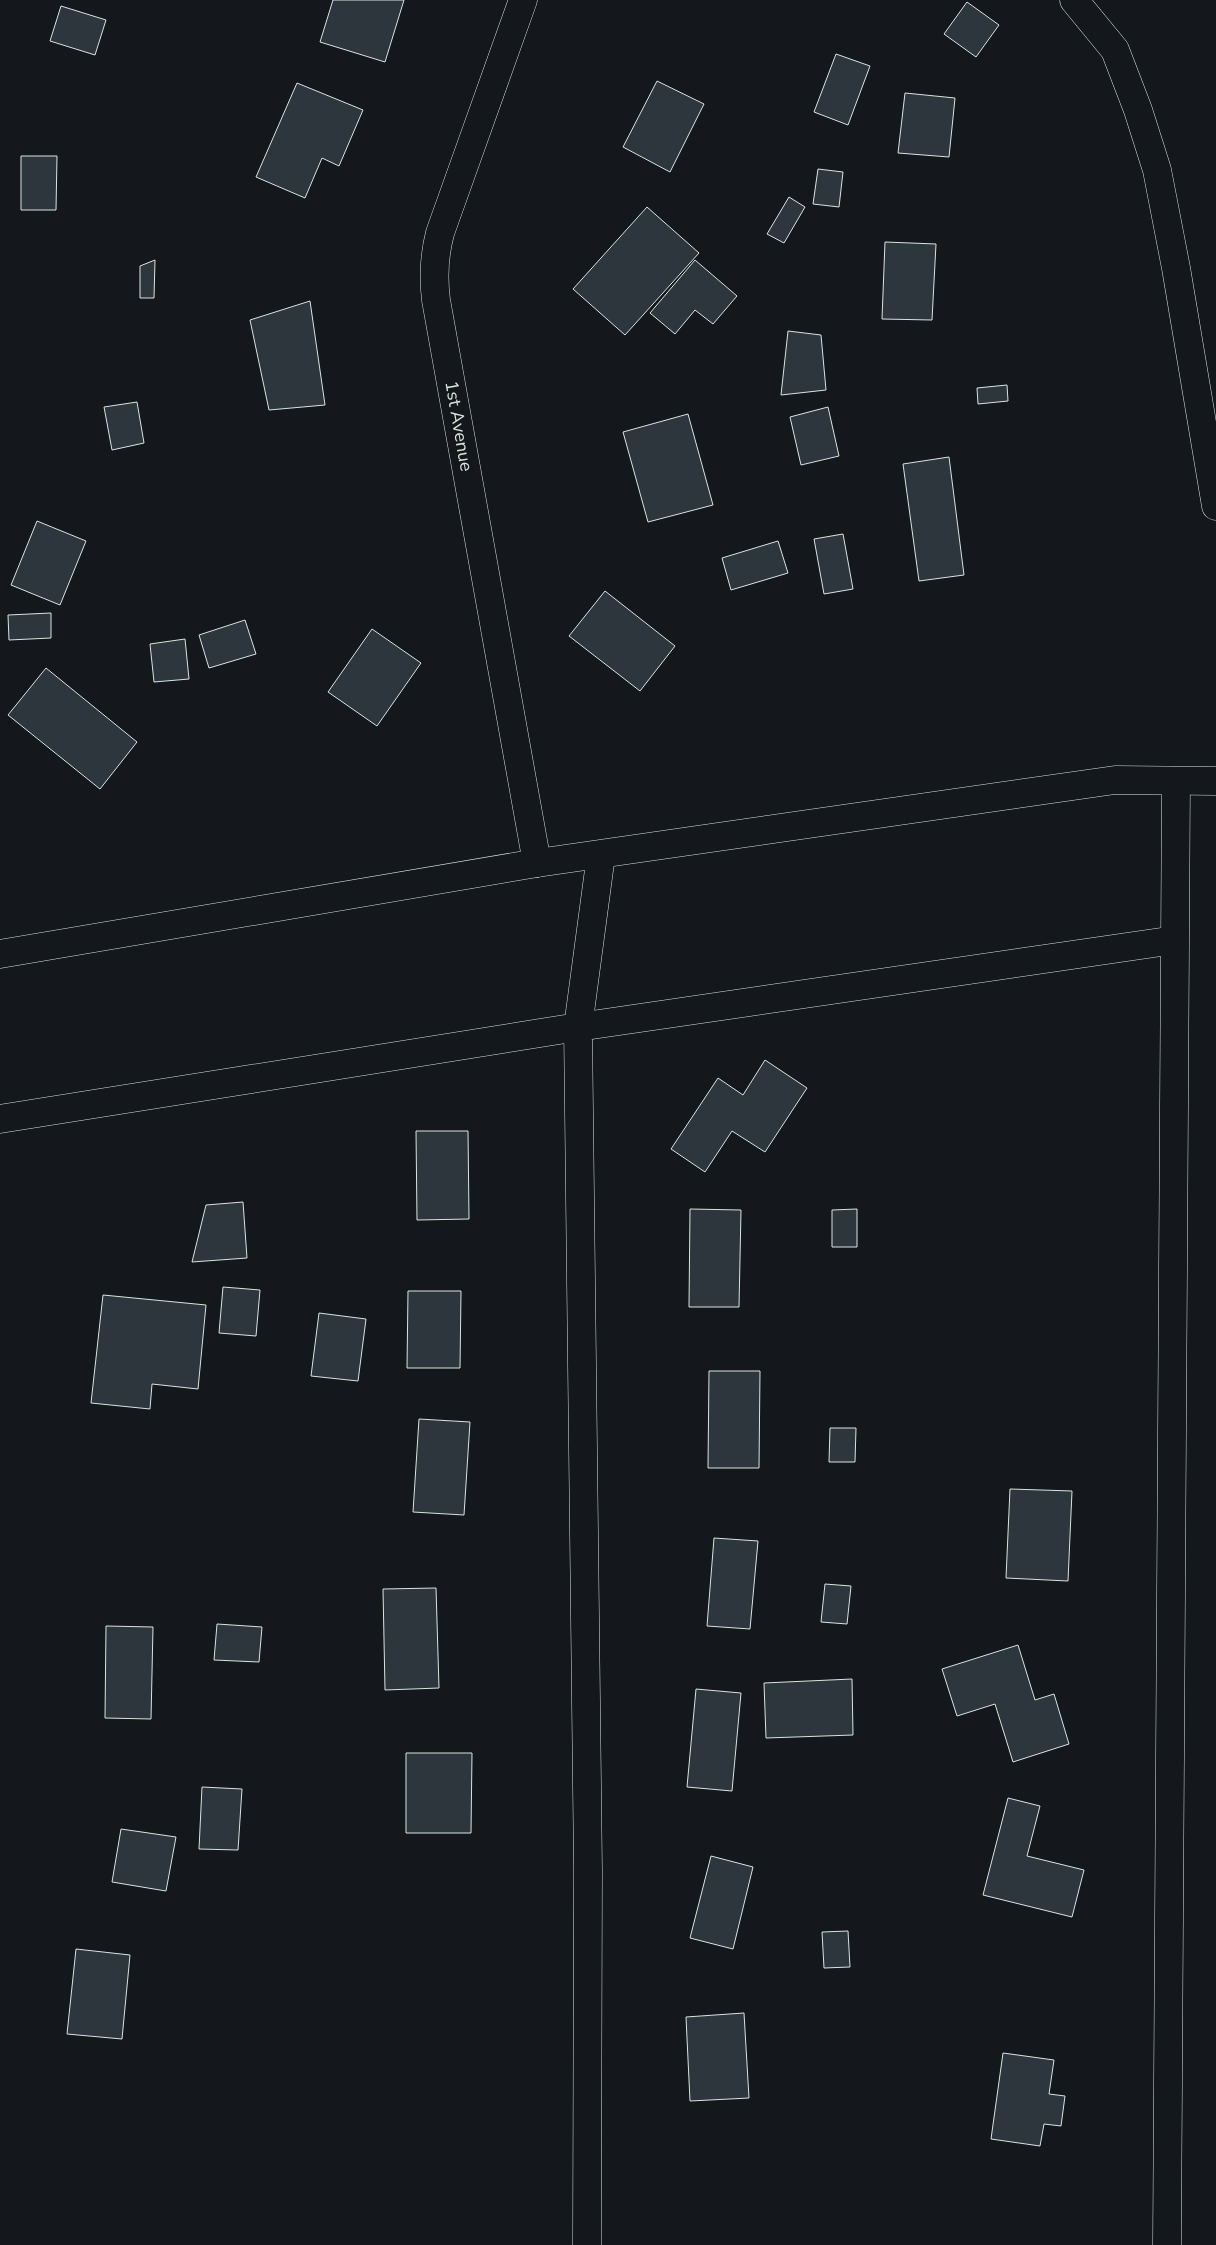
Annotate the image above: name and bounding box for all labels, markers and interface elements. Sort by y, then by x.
street label: 1st Avenue [439,379,479,473]

